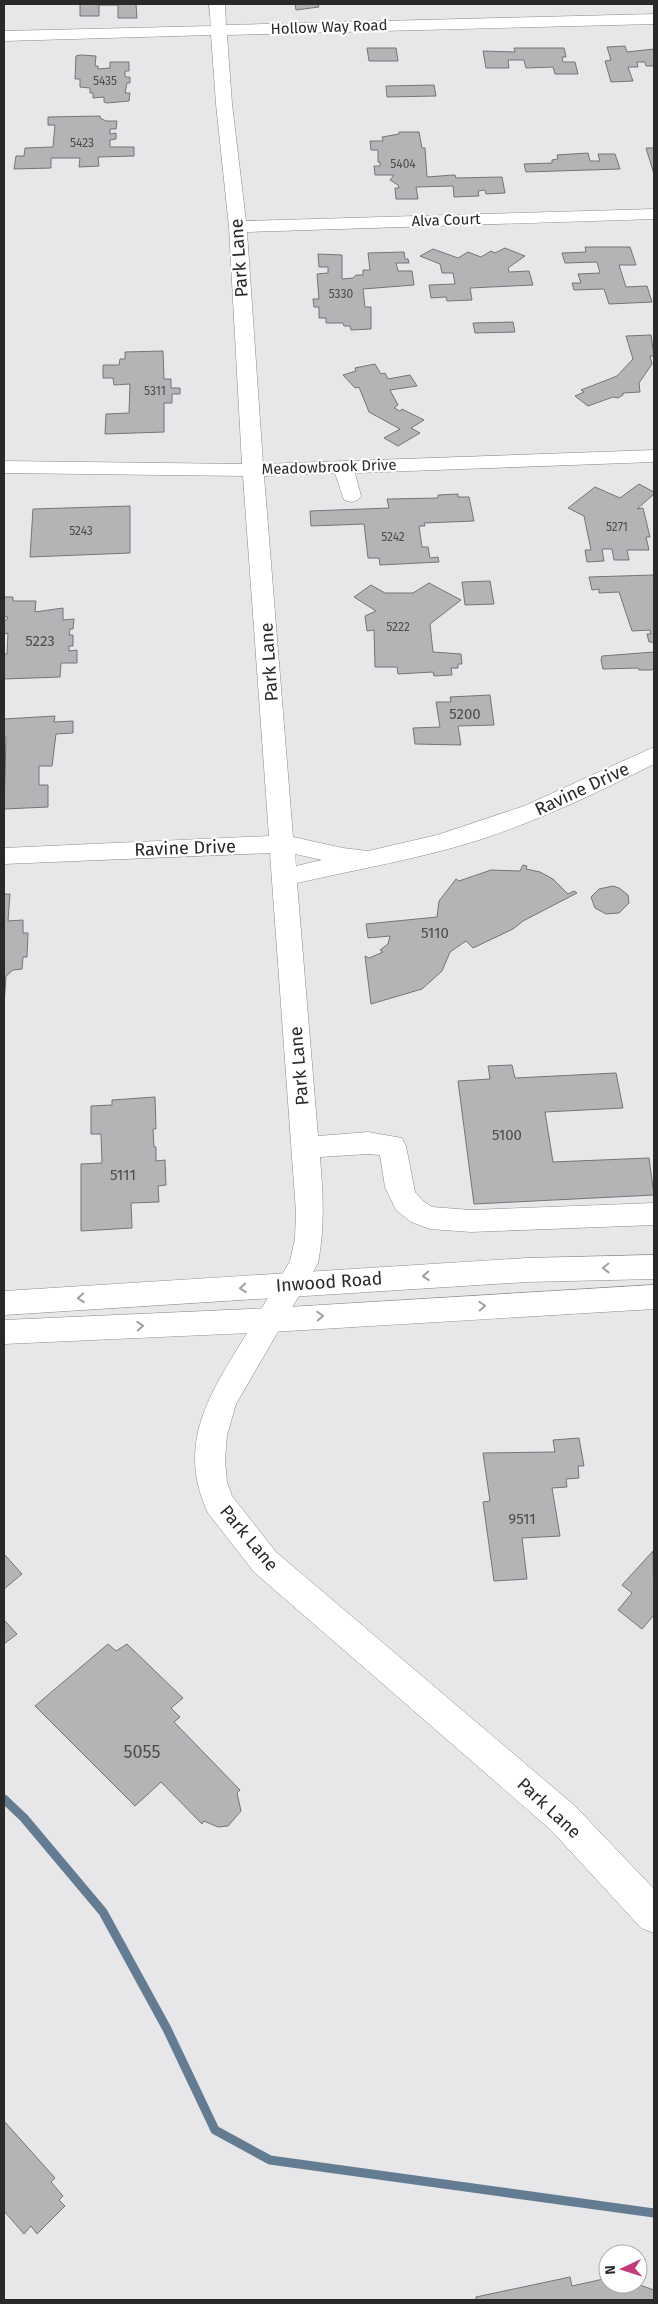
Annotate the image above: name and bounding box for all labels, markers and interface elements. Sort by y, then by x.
street label: Hollow Way Road [270,16,388,38]
house number: 5435 [93,74,117,88]
house number: 5423 [70,136,94,150]
house number: 5404 [390,157,416,171]
street label: Alva Court [411,210,481,230]
street label: Park Lane [225,218,253,298]
house number: 5330 [329,287,354,301]
house number: 5311 [144,384,166,398]
street label: Meadowbrook Drive [261,456,397,478]
house number: 5271 [606,520,628,534]
house number: 5243 [69,524,93,538]
house number: 5242 [381,530,405,544]
house number: 5222 [386,620,410,634]
street label: Park Lane [255,622,283,702]
house number: 5223 [25,632,55,650]
house number: 5200 [449,705,481,723]
street label: Ravine Drive [531,758,633,820]
street label: Ravine Drive [134,835,236,861]
house number: 5110 [421,924,449,942]
street label: Park Lane [285,1026,313,1106]
house number: 5100 [492,1126,522,1144]
house number: 5111 [110,1166,136,1184]
one-way arrow [601,1263,609,1273]
street label: Inwood Road [275,1267,383,1297]
one-way arrow [421,1271,429,1282]
one-way arrow [239,1282,247,1293]
one-way arrow [77,1292,85,1303]
one-way arrow [478,1301,486,1311]
one-way arrow [316,1311,324,1322]
one-way arrow [136,1320,144,1331]
street label: Park Lane [215,1501,283,1575]
house number: 9511 [508,1510,536,1528]
house number: 5055 [123,1741,161,1763]
street label: Park Lane [513,1773,585,1843]
north arrow [598,2244,648,2294]
text: N [602,2265,619,2275]

